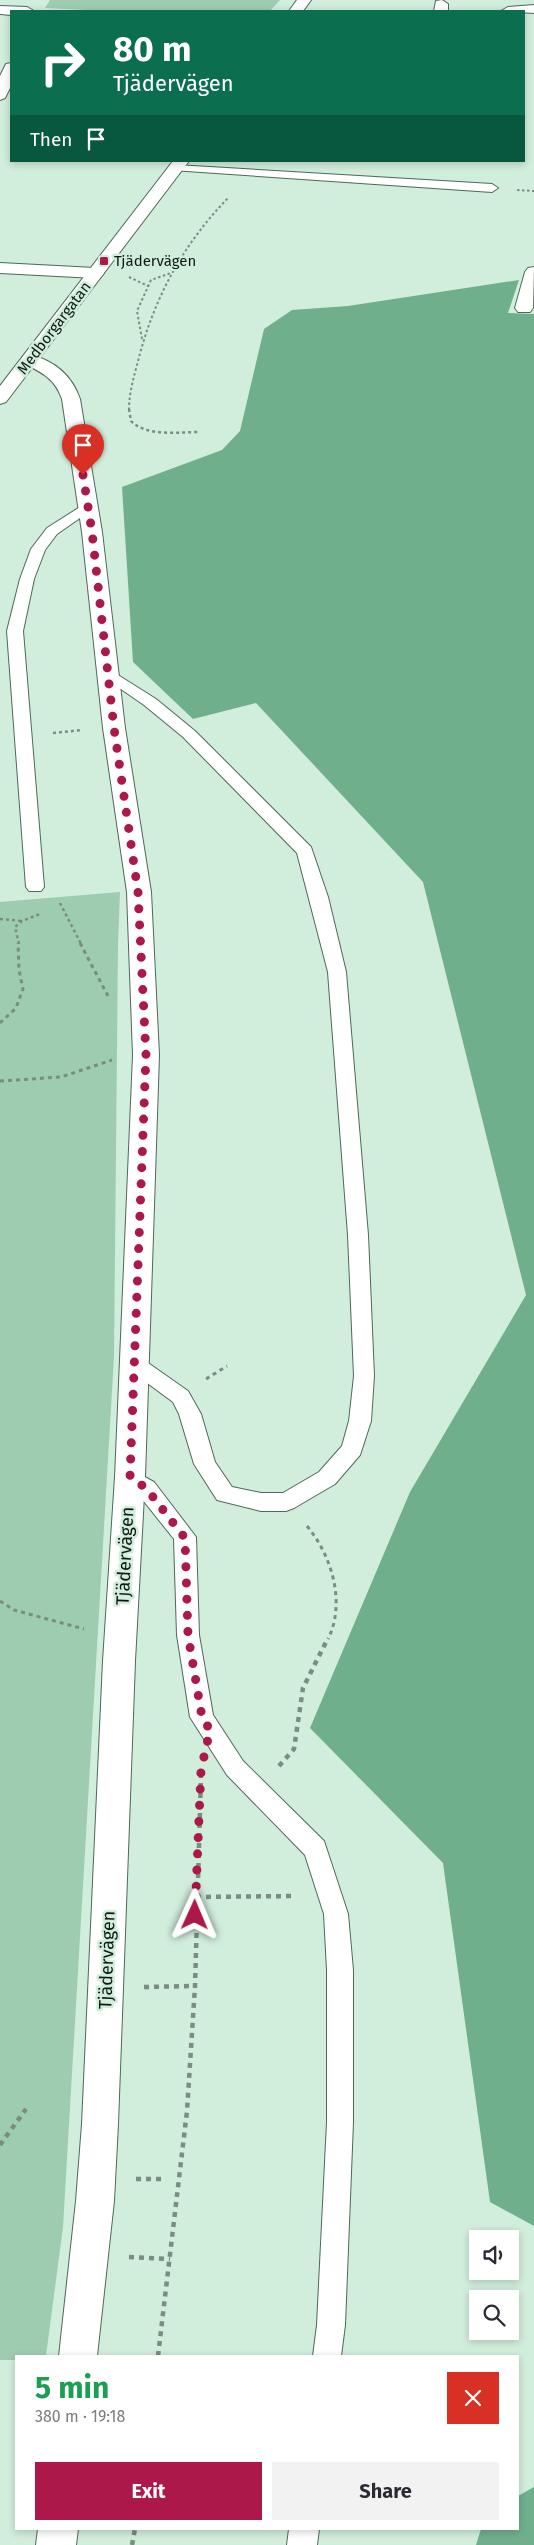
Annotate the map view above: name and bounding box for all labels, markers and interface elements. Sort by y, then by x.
text: 80 m [113,28,192,70]
icon: right [30,30,95,95]
text: Tjädervägen [113,70,234,97]
icon: arrive [82,125,110,153]
text: Then [30,128,72,151]
place label: Tjädervägen [114,252,196,270]
marker: Tjädervägen [98,255,110,267]
street label: Medborgargatan [13,278,95,378]
pin [62,424,104,475]
icon: arrive [69,431,97,459]
street label: Tjädervägen [111,1506,139,1606]
position arrow [168,1888,220,1940]
street label: Tjädervägen [94,1910,120,2010]
map controls [469,2230,519,2340]
button: sound [469,2230,519,2280]
button: search [469,2290,519,2340]
text: 5 min [35,2370,109,2406]
button: close [447,2372,499,2424]
text: 380 m · 19:18 [35,2407,125,2426]
button: Exit [35,2462,262,2520]
button: Share [272,2462,499,2520]

